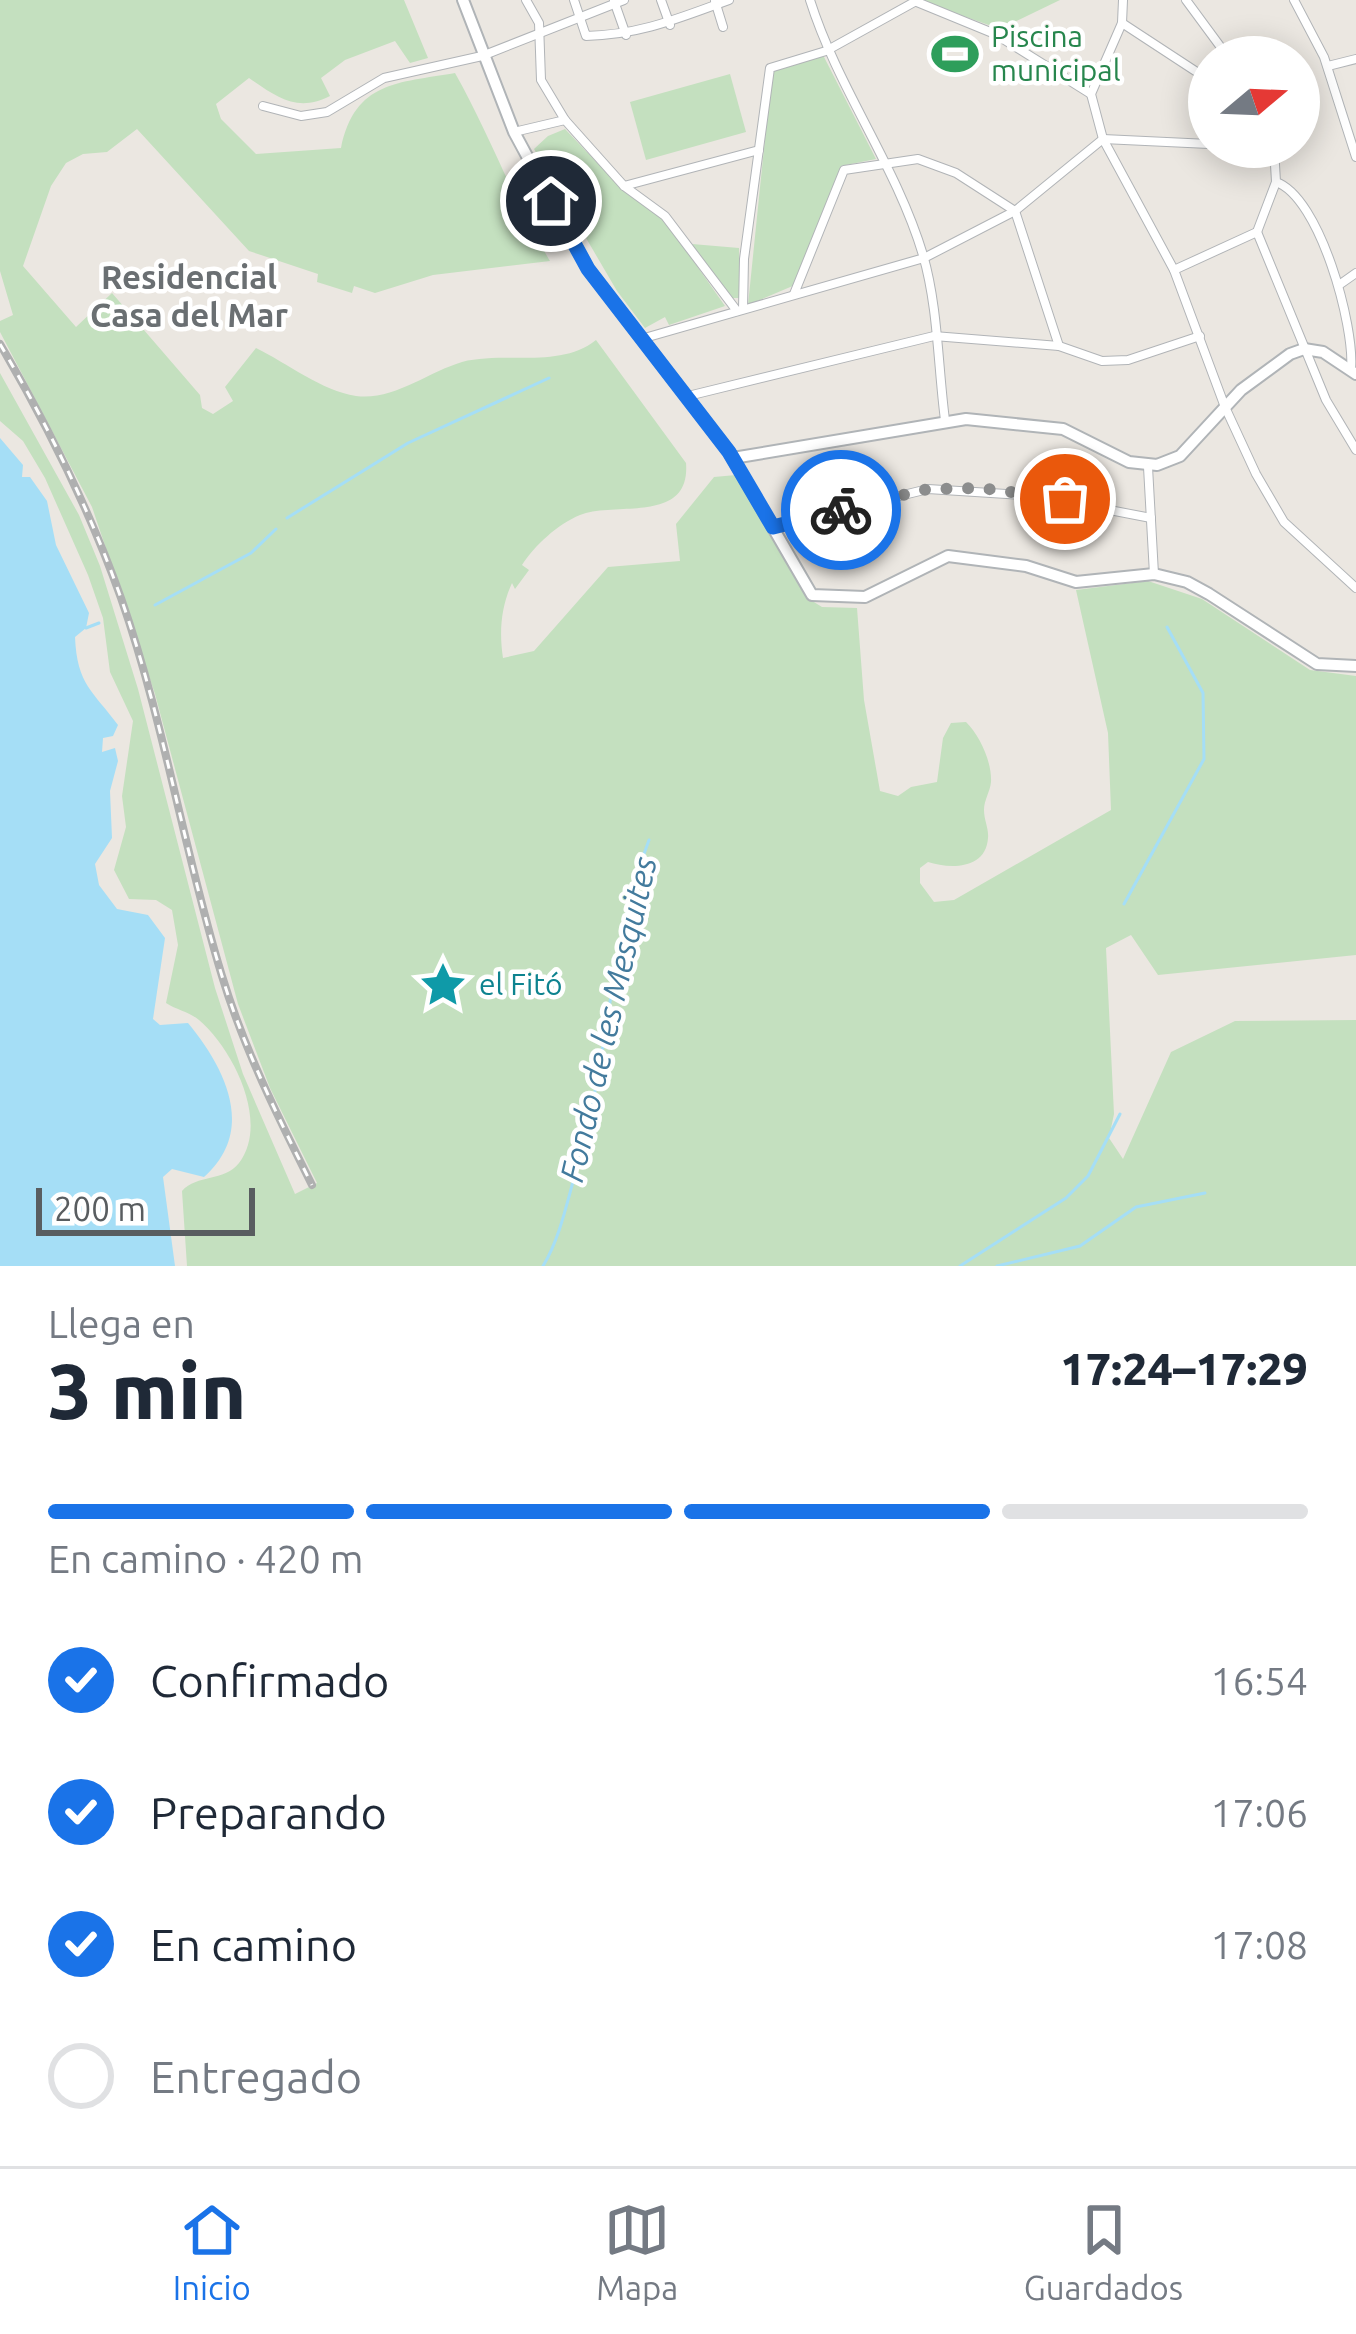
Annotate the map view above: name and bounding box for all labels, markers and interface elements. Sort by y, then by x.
place label: Piscina municipal [991,19,1121,87]
sports icon: Piscina municipal [930,29,980,79]
north arrow [1188,36,1320,168]
map controls [1188,36,1320,168]
pin [500,150,602,252]
icon: home [518,168,584,234]
district label: Residencial Casa del Mar [90,258,288,333]
pin [1014,448,1116,550]
courier [781,450,901,570]
icon: bag [1032,466,1098,532]
icon: bike [808,477,874,543]
water label: Fondo de les Mesquites [552,853,663,1185]
place icon: el Fitó [418,960,468,1010]
place label: el Fitó [479,967,563,1001]
scale bar [36,1182,255,1235]
text: 200 m [54,1190,146,1227]
text: Llega en [48,1302,195,1345]
text: 17:24–17:29 [1060,1343,1308,1394]
text: 3 min [48,1346,246,1434]
text: En camino · 420 m [48,1537,363,1580]
icon: check [48,1647,114,1713]
text: Confirmado [150,1655,389,1706]
text: 16:54 [1210,1659,1308,1702]
icon: check [48,1779,114,1845]
text: Preparando [150,1787,387,1838]
text: 17:06 [1210,1791,1308,1834]
icon: check [48,1911,114,1977]
text: En camino [150,1919,357,1970]
text: 17:08 [1210,1923,1308,1966]
text: Entregado [150,2051,362,2102]
tab: Inicio [173,2197,251,2306]
tab: Mapa [596,2197,678,2306]
tab: Guardados [1024,2197,1183,2306]

